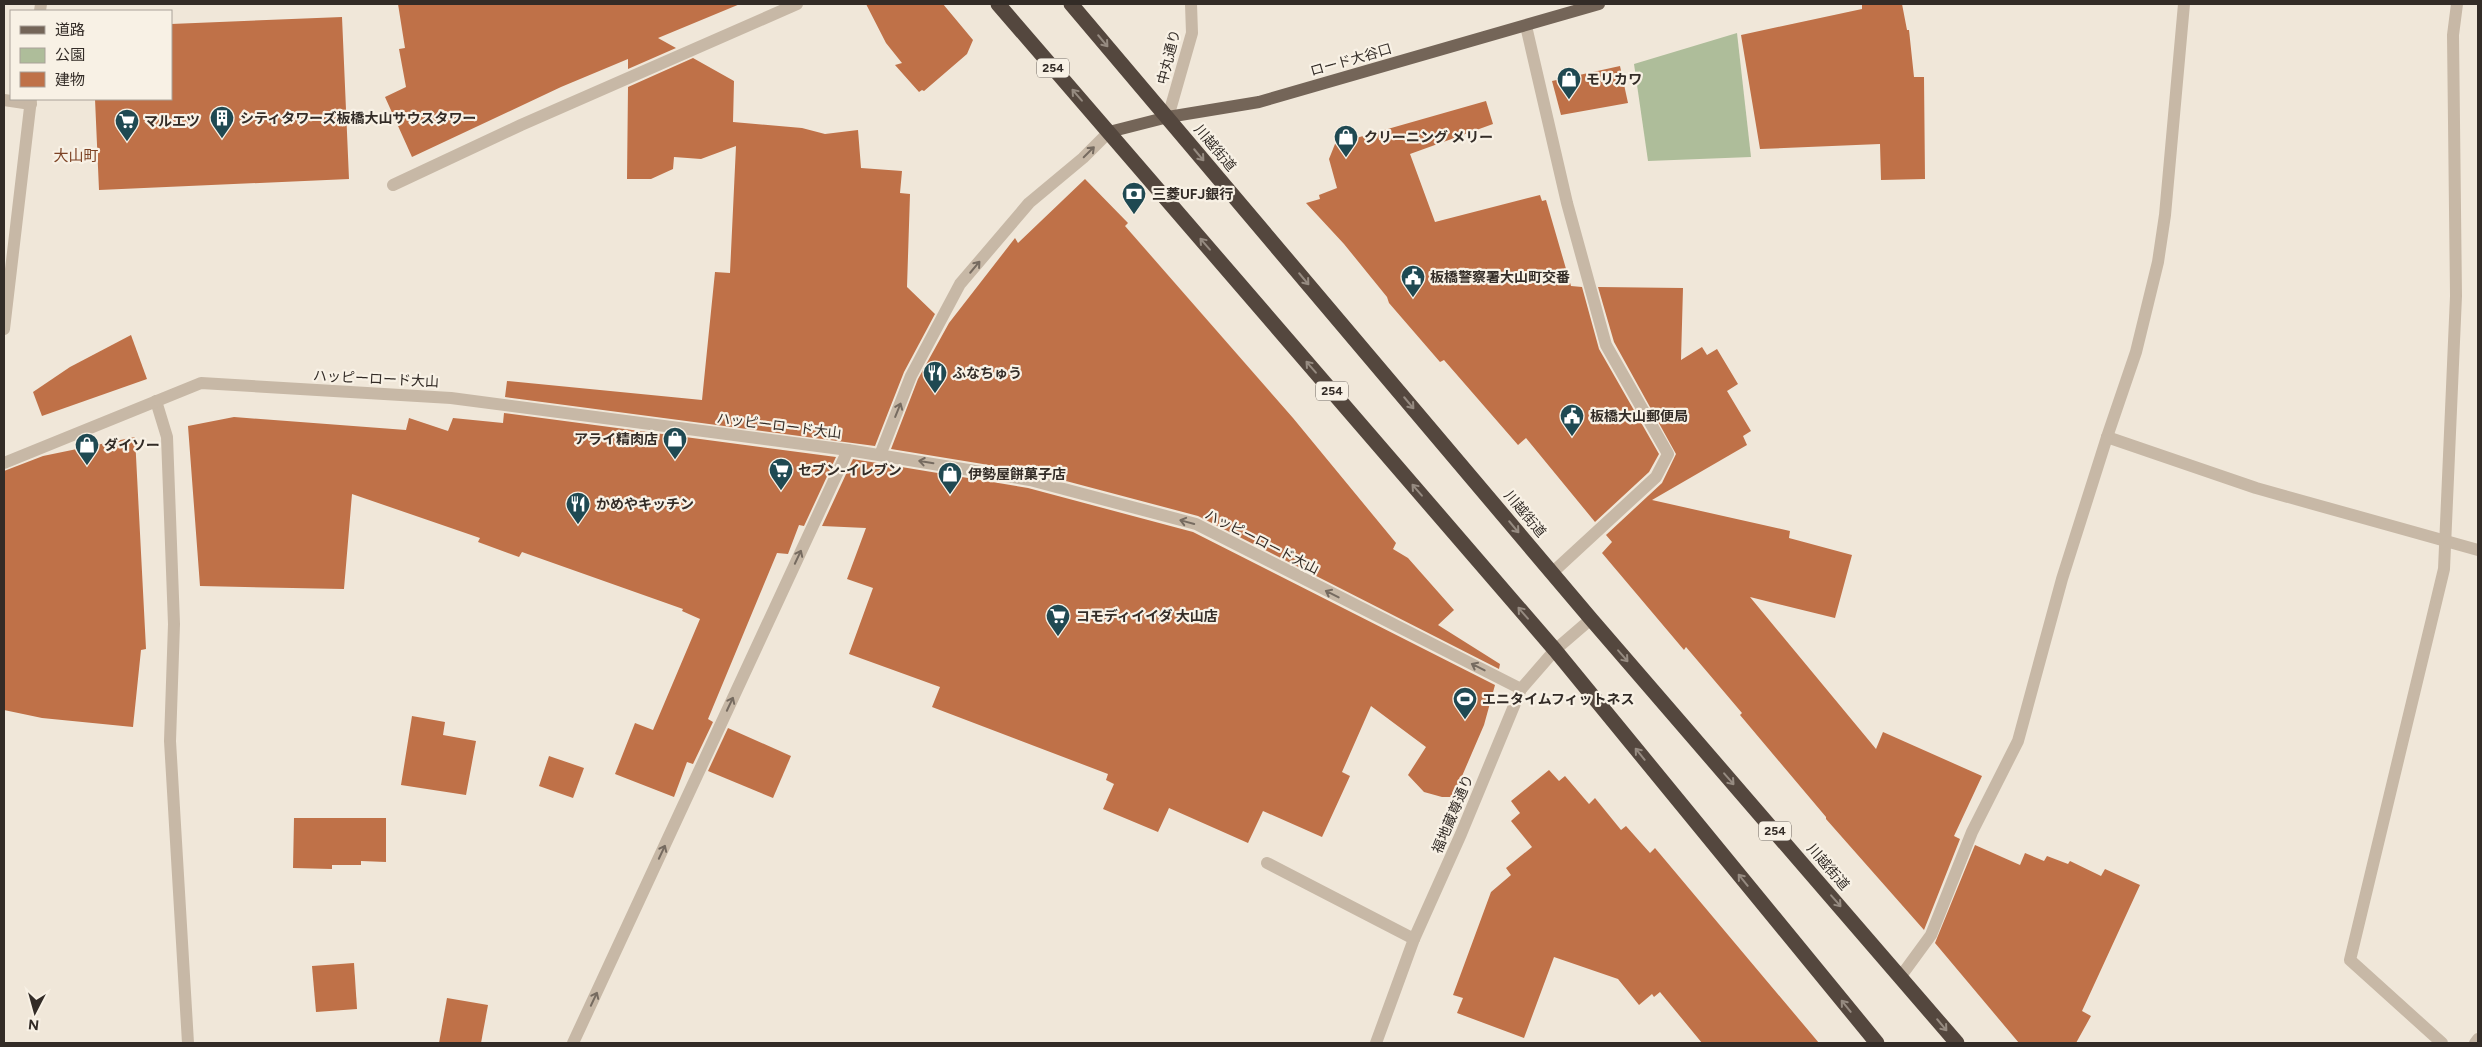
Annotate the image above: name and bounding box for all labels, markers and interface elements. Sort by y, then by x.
legend [10,10,172,100]
text: 道路 [55,21,85,39]
street label: 中丸通り [1154,28,1184,86]
one-way arrow [1097,34,1108,47]
street label: ロード大谷口 [1308,40,1394,80]
text: 公園 [55,46,85,64]
road number: 254 [1037,58,1069,78]
shop icon: モリカワ [1556,66,1582,100]
text: 建物 [55,71,85,89]
place label: モリカワ [1586,71,1642,88]
one-way arrow [1071,88,1083,101]
building icon: シティタワーズ板橋大山サウスタワー [209,105,235,139]
supermarket icon: マルエツ [114,108,140,142]
place label: シティタワーズ板橋大山サウスタワー [240,110,476,127]
place label: マルエツ [144,113,200,130]
street label: 川越街道 [1190,121,1240,175]
shop icon: クリーニング メリー [1333,124,1359,158]
place label: クリーニング メリー [1364,129,1493,146]
one-way arrow [1082,146,1095,158]
district label: 大山町 [53,147,99,165]
one-way arrow [1194,148,1205,161]
bank icon: 三菱UFJ銀行 [1121,181,1147,215]
place label: 三菱UFJ銀行 [1152,186,1233,203]
one-way arrow [1199,237,1211,250]
one-way arrow [969,261,980,274]
public building icon: 板橋警察署大山町交番 [1400,264,1426,298]
place label: 板橋警察署大山町交番 [1430,269,1570,286]
one-way arrow [1299,272,1310,285]
restaurant icon: ふなちゅう [922,360,948,394]
one-way arrow [1305,360,1317,373]
place label: ふなちゅう [952,365,1022,382]
street label: ハッピーロード大山 [313,367,439,391]
road number: 254 [1316,382,1348,401]
one-way arrow [1404,396,1415,409]
one-way arrow [894,402,903,418]
public building icon: 板橋大山郵便局 [1559,403,1585,437]
place label: 板橋大山郵便局 [1590,408,1688,425]
street label: ハッピーロード大山 [715,410,843,442]
shop icon: アライ精肉店 [662,426,688,460]
place label: アライ精肉店 [574,431,658,448]
shop icon: ダイソー [74,432,100,466]
place label: ダイソー [104,437,160,454]
one-way arrow [919,456,935,466]
supermarket icon: セブン-イレブン [768,457,794,491]
shop icon: 伊勢屋餅菓子店 [937,461,963,495]
place label: セブン-イレブン [798,462,902,479]
place label: 伊勢屋餅菓子店 [968,466,1066,483]
one-way arrow [1412,484,1423,497]
street label: 川越街道 [1500,487,1550,541]
restaurant icon: かめやキッチン [565,491,591,525]
place label: かめやキッチン [596,496,694,513]
street label: ハッピーロード大山 [1202,506,1322,578]
one-way arrow [1179,517,1195,526]
one-way arrow [1509,520,1520,533]
one-way arrow [794,550,804,565]
one-way arrow [1325,589,1340,598]
supermarket icon: コモディイイダ 大山店 [1045,603,1071,637]
one-way arrow [1518,607,1529,620]
place label: コモディイイダ 大山店 [1076,608,1218,625]
one-way arrow [1617,649,1628,662]
one-way arrow [1470,662,1485,672]
sports icon: エニタイムフィットネス [1452,686,1478,720]
place label: エニタイムフィットネス [1482,691,1635,708]
one-way arrow [726,697,736,712]
one-way arrow [1635,748,1646,761]
street label: 福地蔵尊通り [1429,772,1477,856]
one-way arrow [1724,772,1735,785]
road number: 254 [1759,821,1791,840]
street label: 川越街道 [1803,840,1853,894]
one-way arrow [658,845,667,860]
one-way arrow [1738,874,1749,887]
one-way arrow [1830,895,1842,908]
north arrow [10,987,60,1037]
one-way arrow [590,992,599,1007]
one-way arrow [1841,999,1852,1012]
text: N [27,1015,40,1033]
one-way arrow [1936,1018,1947,1031]

